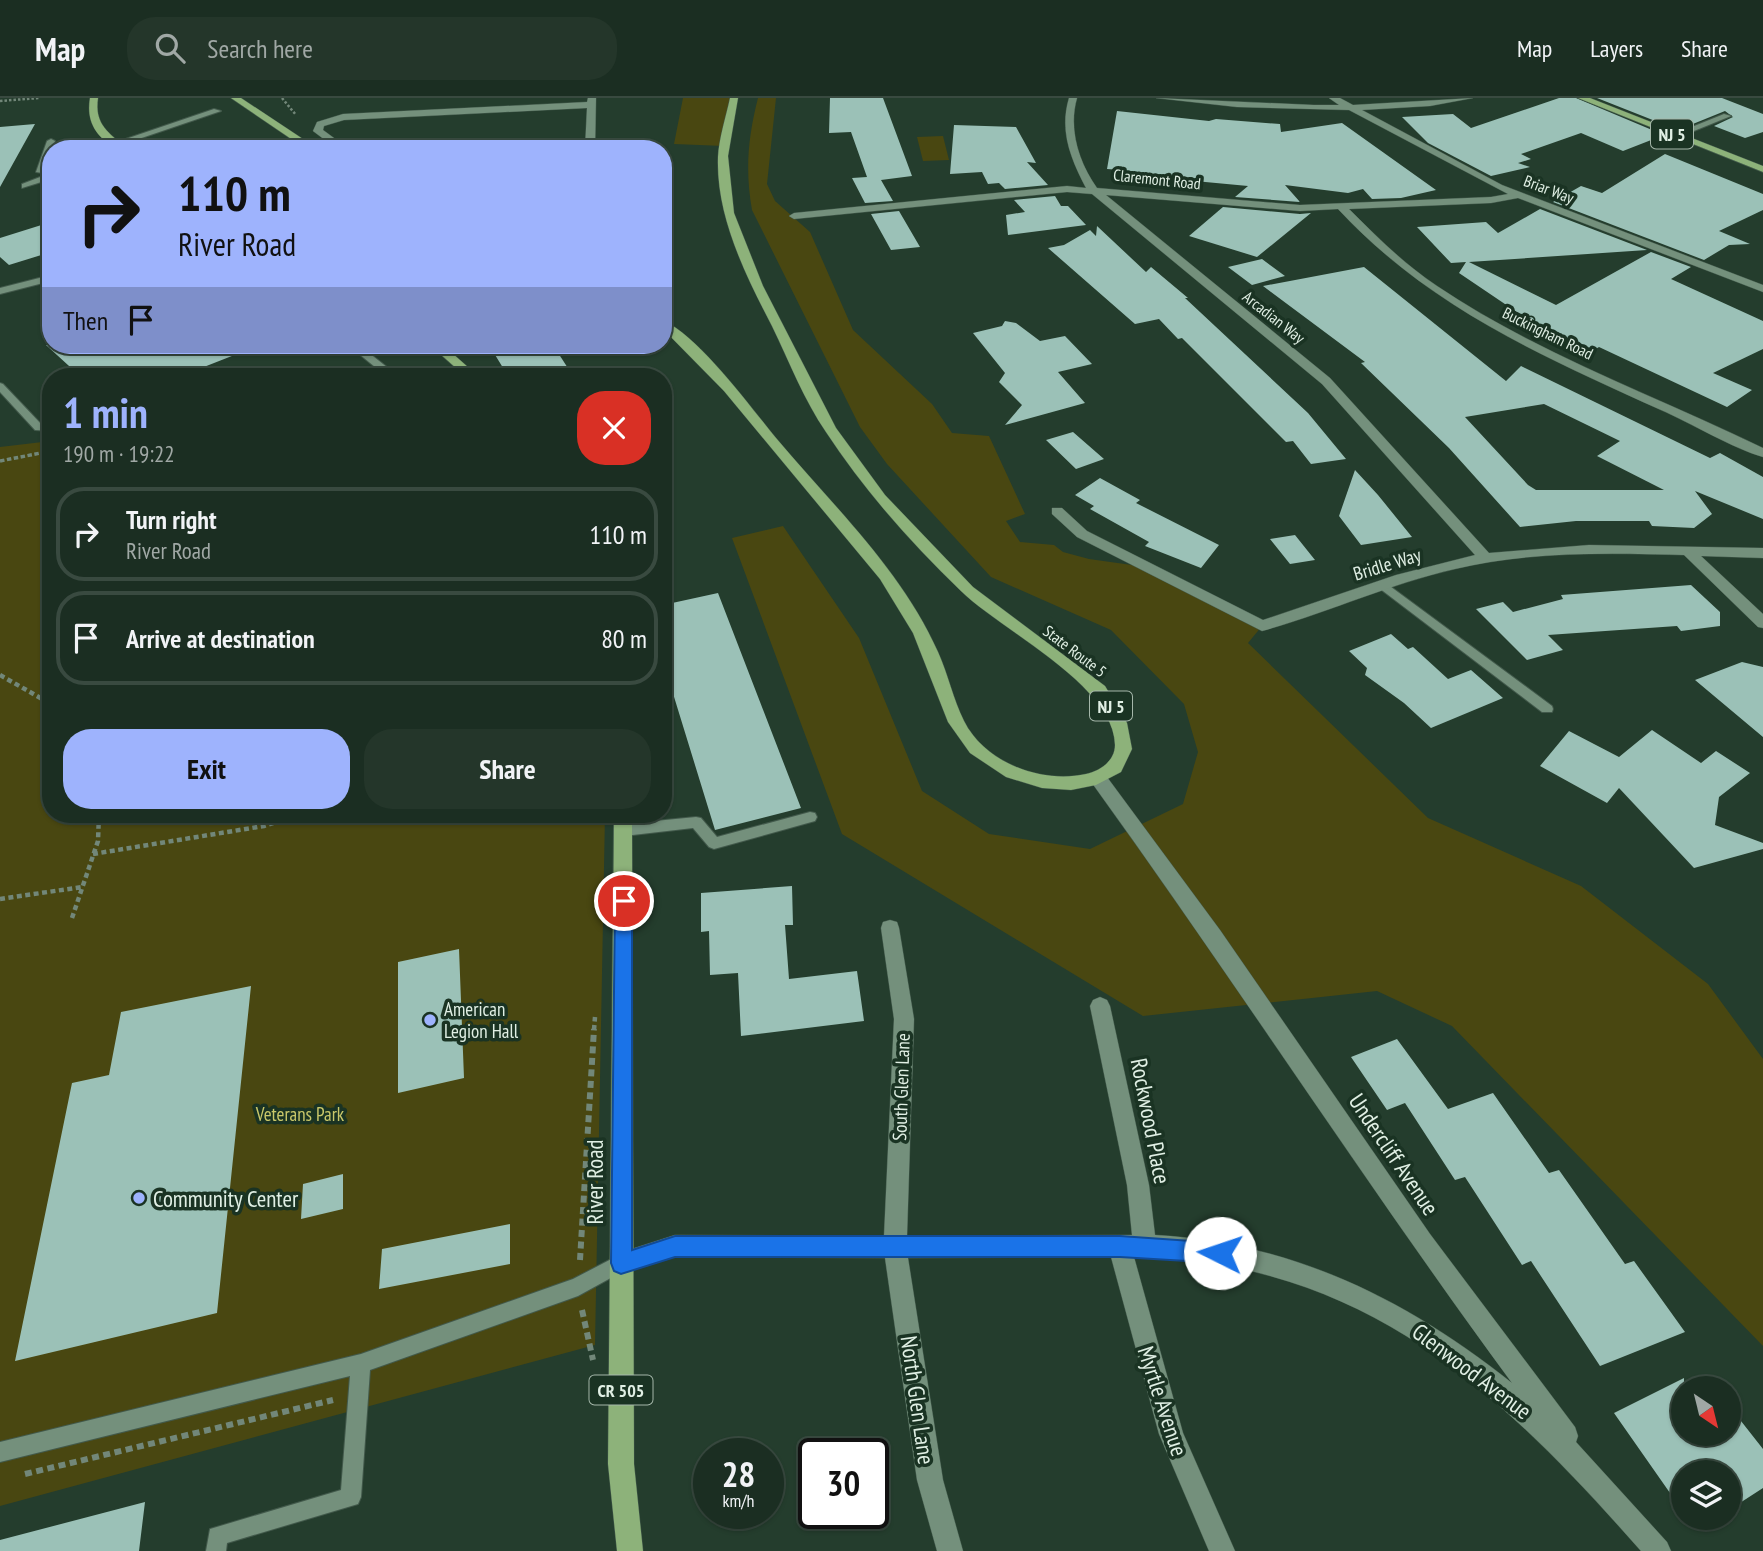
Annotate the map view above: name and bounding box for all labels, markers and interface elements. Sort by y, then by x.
search box [127,17,617,80]
text: Map [35,27,85,70]
icon: search [151,29,189,67]
text: Search here [207,32,313,65]
text: Map [1517,33,1552,64]
text: Layers [1590,33,1643,64]
text: Share [1681,33,1728,64]
road number: NJ 5 [1651,120,1693,149]
text: 110 m [178,161,291,225]
street label: Claremont Road [1112,164,1202,194]
icon: right [63,168,154,259]
street label: Briar Way [1521,170,1577,208]
text: River Road [178,223,296,265]
street label: Arcadian Way [1239,286,1309,348]
icon: arrive [122,301,160,339]
street label: Buckingham Road [1499,302,1597,364]
text: Then [63,304,108,337]
text: 1 min [63,385,148,440]
button: close [577,391,651,465]
text: 190 m · 19:22 [63,439,175,468]
text: Turn right [126,503,217,536]
icon: right [67,515,105,553]
text: 110 m [589,518,647,551]
text: River Road [126,536,211,565]
street label: Bridle Way [1350,542,1424,586]
icon: arrive [67,619,105,657]
street label: State Route 5 [1039,621,1111,681]
text: Arrive at destination [126,622,315,655]
text: 80 m [601,622,647,655]
road number: NJ 5 [1090,692,1132,720]
button: Exit [63,729,350,809]
button: Share [364,729,651,809]
pin [594,871,654,931]
icon: arrive [605,882,643,920]
place label: American Legion Hall [444,997,519,1043]
marker: American Legion Hall [422,1012,438,1028]
street label: South Glen Lane [887,1033,915,1141]
street label: Rockwood Place [1125,1056,1177,1186]
street label: Undercliff Avenue [1343,1088,1445,1220]
park label: Veterans Park [255,1102,345,1126]
street label: River Road [580,1140,609,1224]
place label: Community Center [153,1184,299,1213]
marker: Community Center [131,1190,147,1206]
position arrow [1183,1216,1257,1290]
street label: Glenwood Avenue [1407,1317,1537,1425]
street label: North Glen Lane [895,1334,941,1466]
street label: Myrtle Avenue [1132,1342,1194,1460]
road number: CR 505 [590,1376,652,1405]
north arrow [1671,1376,1741,1446]
map controls [1671,1376,1741,1530]
speed limit sign: 30 [798,1438,889,1529]
text: 28 [722,1451,755,1497]
button: layers [1671,1460,1741,1530]
text: km/h [723,1489,754,1512]

